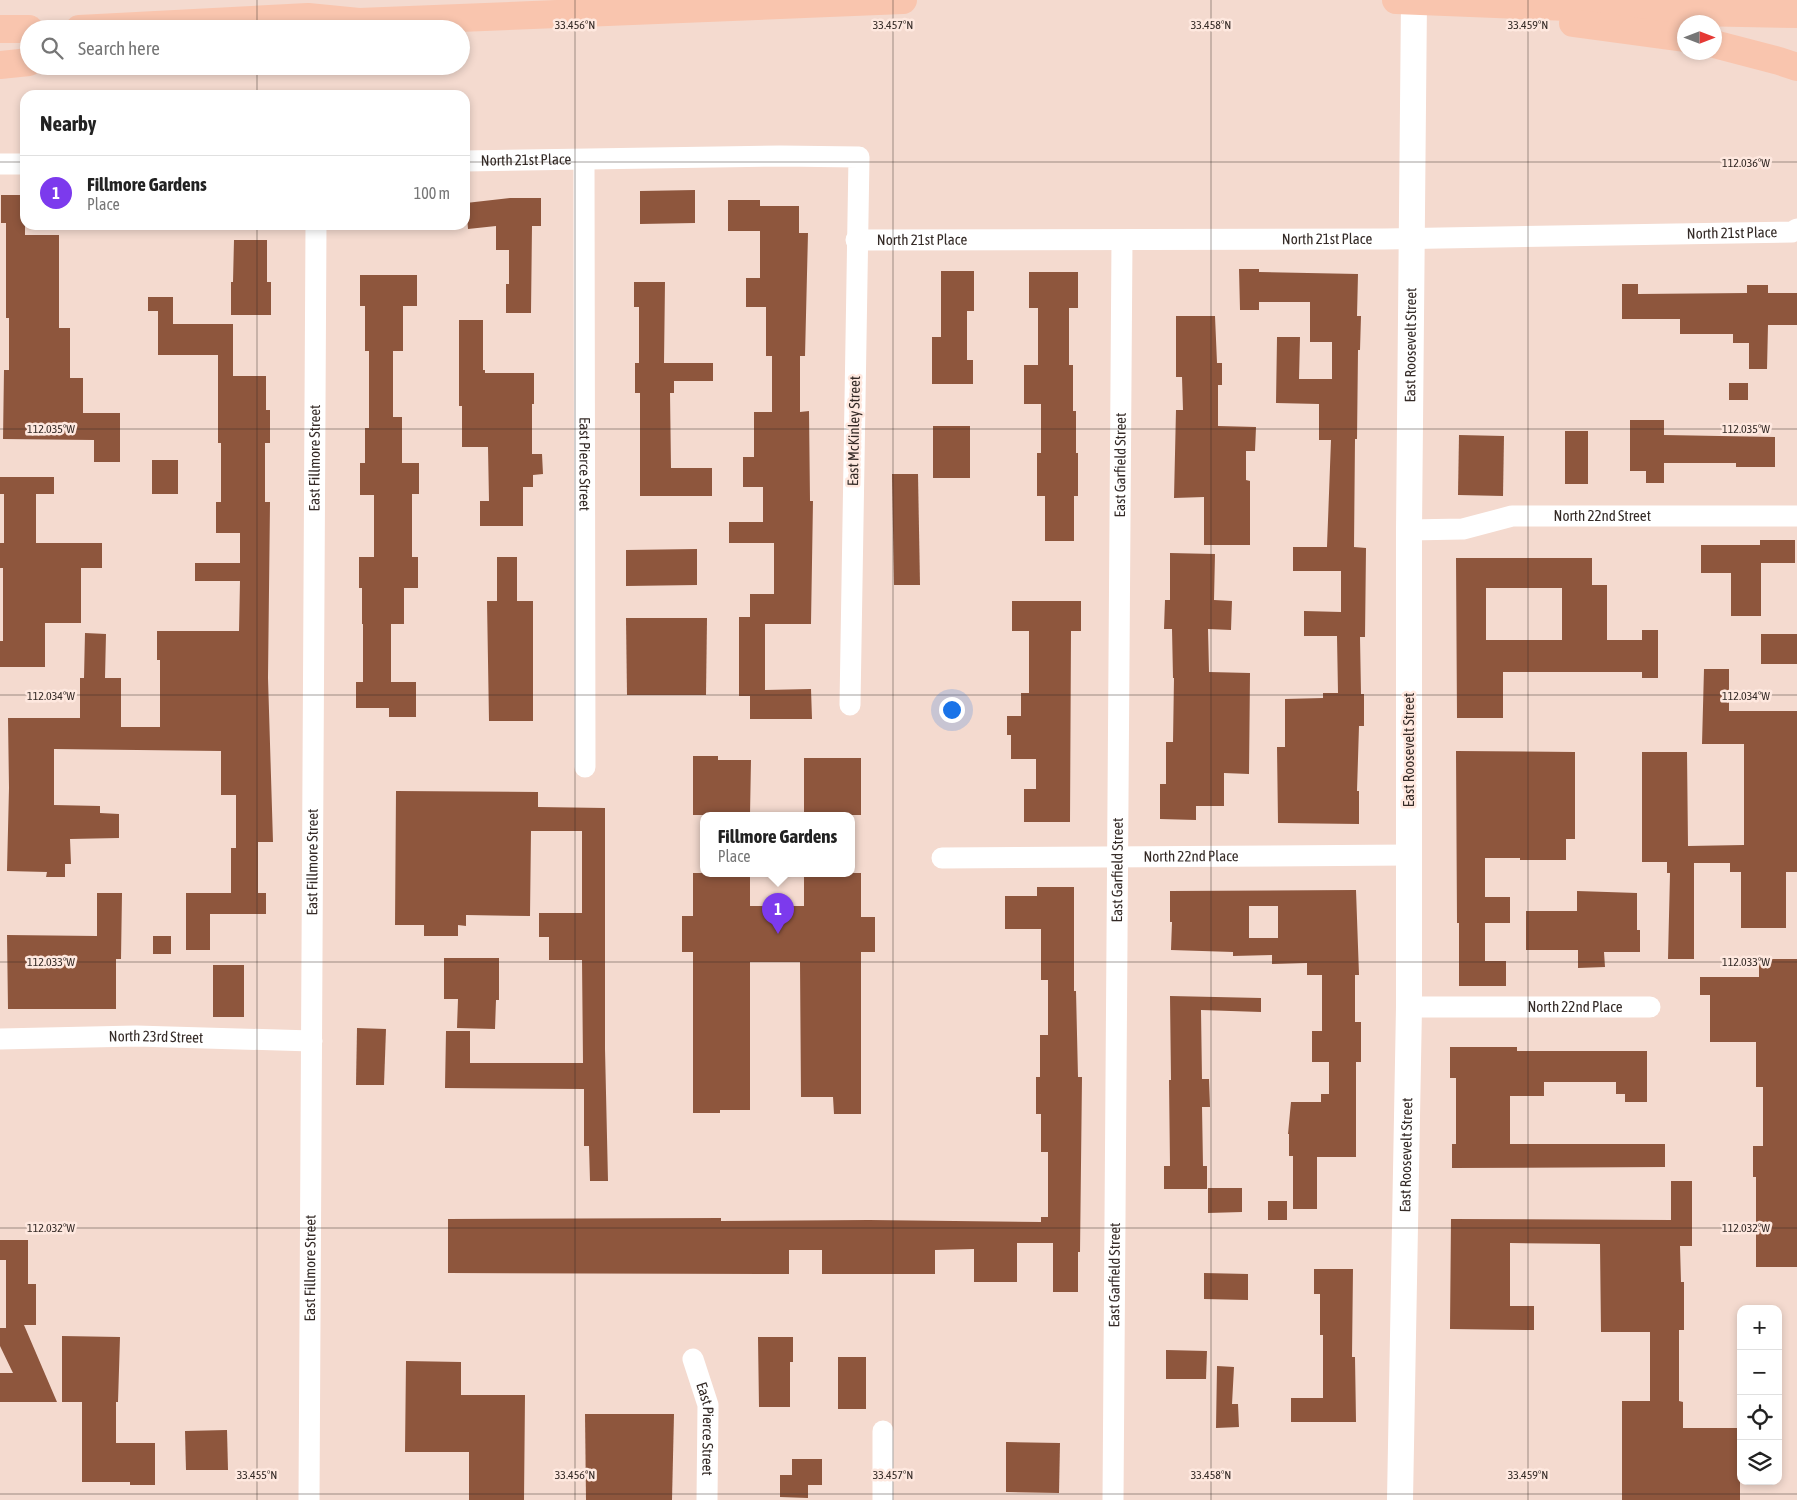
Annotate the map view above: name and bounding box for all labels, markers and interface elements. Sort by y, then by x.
north arrow [1677,15,1722,60]
text: 33.456°N [555,18,595,32]
text: 33.457°N [873,18,913,32]
text: 33.458°N [1191,18,1231,32]
text: 33.459°N [1508,18,1548,32]
search box [20,20,470,75]
icon: search [38,34,66,62]
text: Search here [78,37,160,59]
text: Nearby [40,111,96,135]
street label: North 21st Place [481,150,571,169]
text: 112.036°W [1722,156,1770,170]
text: Fillmore Gardens [87,173,207,195]
text: 1 [52,184,60,202]
text: 100 m [414,184,450,202]
text: Place [87,195,120,213]
street label: North 21st Place [1687,223,1777,242]
street label: North 21st Place [1282,230,1372,247]
street label: North 21st Place [877,231,967,248]
street label: East Roosevelt Street [1401,288,1419,403]
street label: East McKinley Street [844,376,863,486]
street label: East Fillmore Street [305,405,323,511]
street label: East Garfield Street [1111,413,1129,517]
street label: East Pierce Street [576,417,594,511]
text: 112.035°W [27,422,75,436]
text: 112.035°W [1722,422,1770,436]
street label: North 22nd Street [1554,507,1651,524]
text: 112.034°W [27,689,75,703]
text: 112.034°W [1722,689,1770,703]
street label: East Roosevelt Street [1400,693,1417,807]
your location [939,697,965,723]
street label: East Fillmore Street [303,809,321,915]
popup [700,812,855,877]
street label: East Garfield Street [1108,818,1126,922]
text: Fillmore Gardens [718,825,837,847]
text: Place [718,847,750,865]
street label: North 22nd Place [1143,847,1239,865]
pin: 1 [762,893,794,934]
text: 112.033°W [27,955,75,969]
text: 112.033°W [1722,955,1770,969]
street label: North 22nd Place [1527,998,1623,1015]
street label: North 23rd Street [108,1027,203,1046]
street label: East Roosevelt Street [1396,1097,1415,1213]
street label: East Fillmore Street [301,1215,319,1321]
text: 112.032°W [27,1221,75,1235]
text: 112.032°W [1722,1221,1770,1235]
street label: East Garfield Street [1105,1223,1123,1327]
map controls [1737,1305,1782,1485]
button: + [1737,1305,1782,1350]
button: − [1737,1350,1782,1395]
street label: East Pierce Street [693,1380,717,1476]
button: locate [1737,1395,1782,1440]
button: layers [1737,1440,1782,1485]
text: 33.455°N [237,1468,277,1482]
text: 33.456°N [555,1468,595,1482]
text: 33.457°N [873,1468,913,1482]
text: 33.458°N [1191,1468,1231,1482]
text: 33.459°N [1508,1468,1548,1482]

